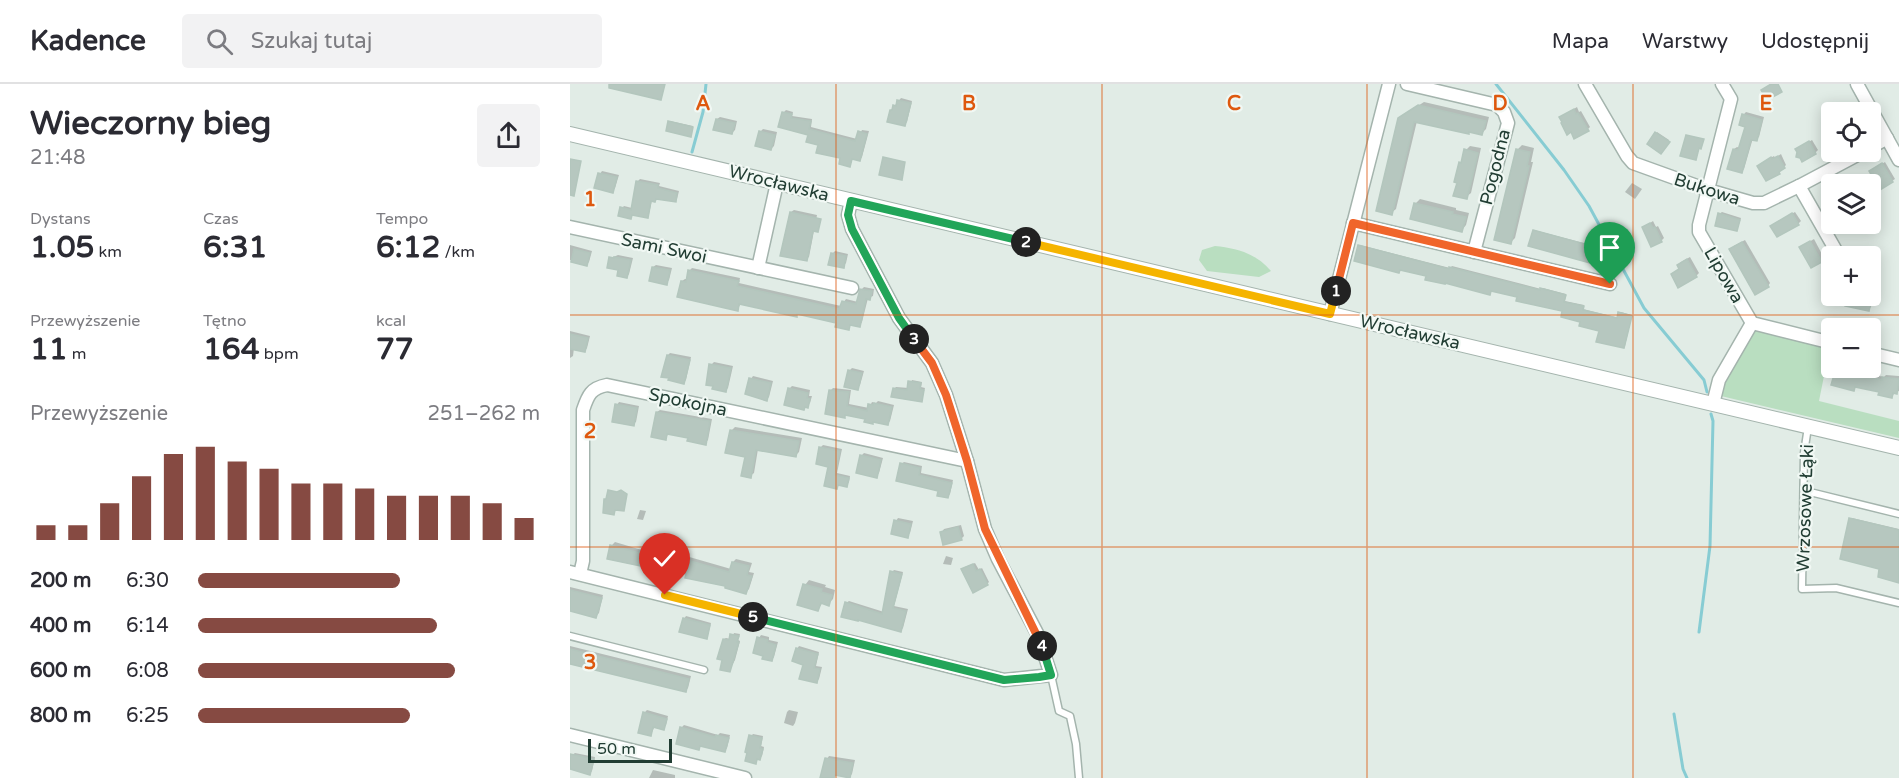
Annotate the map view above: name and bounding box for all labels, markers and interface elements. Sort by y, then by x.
search box [182,14,602,68]
text: Kadence [30,24,146,58]
icon: search [203,25,236,58]
text: Szukaj tutaj [251,28,372,54]
text: Mapa [1552,29,1609,54]
text: Warstwy [1642,29,1728,54]
text: Udostępnij [1761,29,1869,54]
text: A [696,92,711,116]
text: B [962,92,976,116]
text: C [1227,92,1241,116]
text: D [1492,92,1508,116]
text: E [1760,92,1773,116]
map controls [1821,102,1881,378]
button: locate [1821,102,1881,162]
text: Wieczorny bieg [30,104,271,143]
button: share [477,104,540,167]
street label: Pogodna [1475,127,1515,207]
text: 21:48 [30,146,85,170]
street label: Wrocławska [727,160,831,206]
street label: Bukowa [1671,168,1743,210]
button: layers [1821,174,1881,234]
text: 1 [584,188,596,212]
text: Dystans [30,209,91,229]
text: Czas [203,209,239,229]
text: Tempo [376,209,428,229]
pin [1584,222,1635,284]
pin: 2 [1011,227,1041,257]
street label: Sami Swoi [619,228,709,268]
text: 1.05 [30,229,94,266]
text: 6:31 [203,229,267,266]
text: 6:12 [376,229,440,266]
icon: arrive [1593,231,1626,264]
text: 2 [1021,232,1031,252]
text: km [94,242,122,262]
text: /km [440,242,475,262]
street label: Lipowa [1699,243,1749,307]
button: + [1821,246,1881,306]
pin: 1 [1321,276,1351,306]
text: 1 [1331,281,1341,301]
street label: Wrocławska [1358,310,1462,354]
text: Przewyższenie [30,311,140,331]
text: Tętno [203,311,246,331]
text: kcal [376,311,406,331]
button: − [1821,318,1881,378]
pin: 3 [899,324,929,354]
text: 3 [909,329,919,349]
text: 11 [30,331,68,368]
text: 164 [203,331,260,368]
text: 77 [376,331,414,368]
text: m [68,344,87,364]
text: bpm [260,344,299,364]
street label: Spokojna [647,383,729,421]
text: Przewyższenie [30,402,168,426]
text: 251–262 m [427,402,540,426]
text: 2 [584,420,596,444]
street label: Wrzosowe Łąki [1792,444,1818,572]
pin [639,533,690,595]
icon: check [648,542,681,575]
text: 200 m [30,569,91,593]
text: 6:30 [126,569,169,593]
pin: 5 [738,602,768,632]
text: 5 [748,607,758,627]
text: 400 m [30,614,91,638]
text: 6:14 [126,614,169,638]
pin: 4 [1027,631,1057,661]
text: 4 [1037,636,1047,656]
text: 3 [584,651,596,675]
text: 600 m [30,659,91,683]
text: 6:08 [126,659,169,683]
text: 800 m [30,704,91,728]
text: 6:25 [126,704,169,728]
scale bar [588,736,672,764]
text: 50 m [597,739,636,759]

